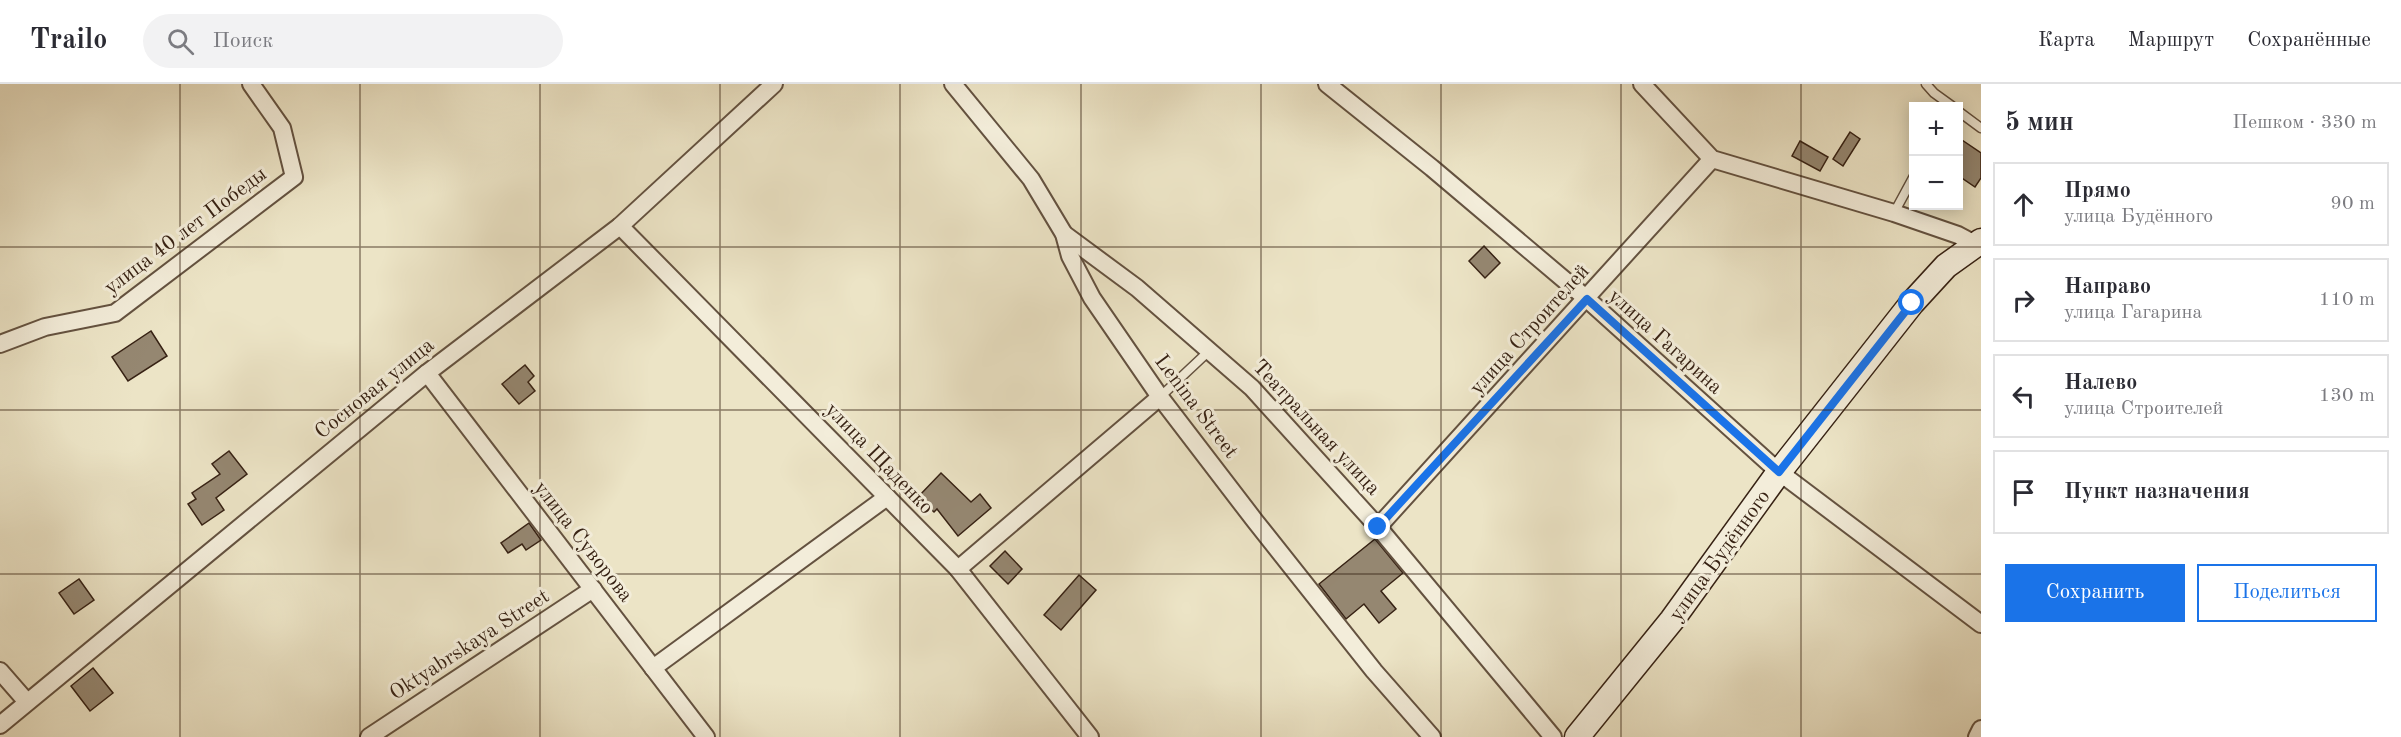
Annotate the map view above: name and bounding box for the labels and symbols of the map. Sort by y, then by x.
street label: улица 40 лет Победы [101,163,271,299]
street label: улица Строителей [1466,261,1594,399]
street label: улица Гагарина [1604,286,1726,399]
route start [1898,289,1924,315]
street label: Сосновая улица [311,335,438,443]
street label: Lenina Street [1150,351,1241,463]
street label: Театральная улица [1248,356,1384,500]
street label: улица Щаденко [821,399,937,519]
street label: улица Суворова [529,478,636,606]
street label: улица Будённого [1666,486,1775,625]
route end [1364,513,1390,539]
street label: Oktyabrskaya Street [386,586,553,705]

